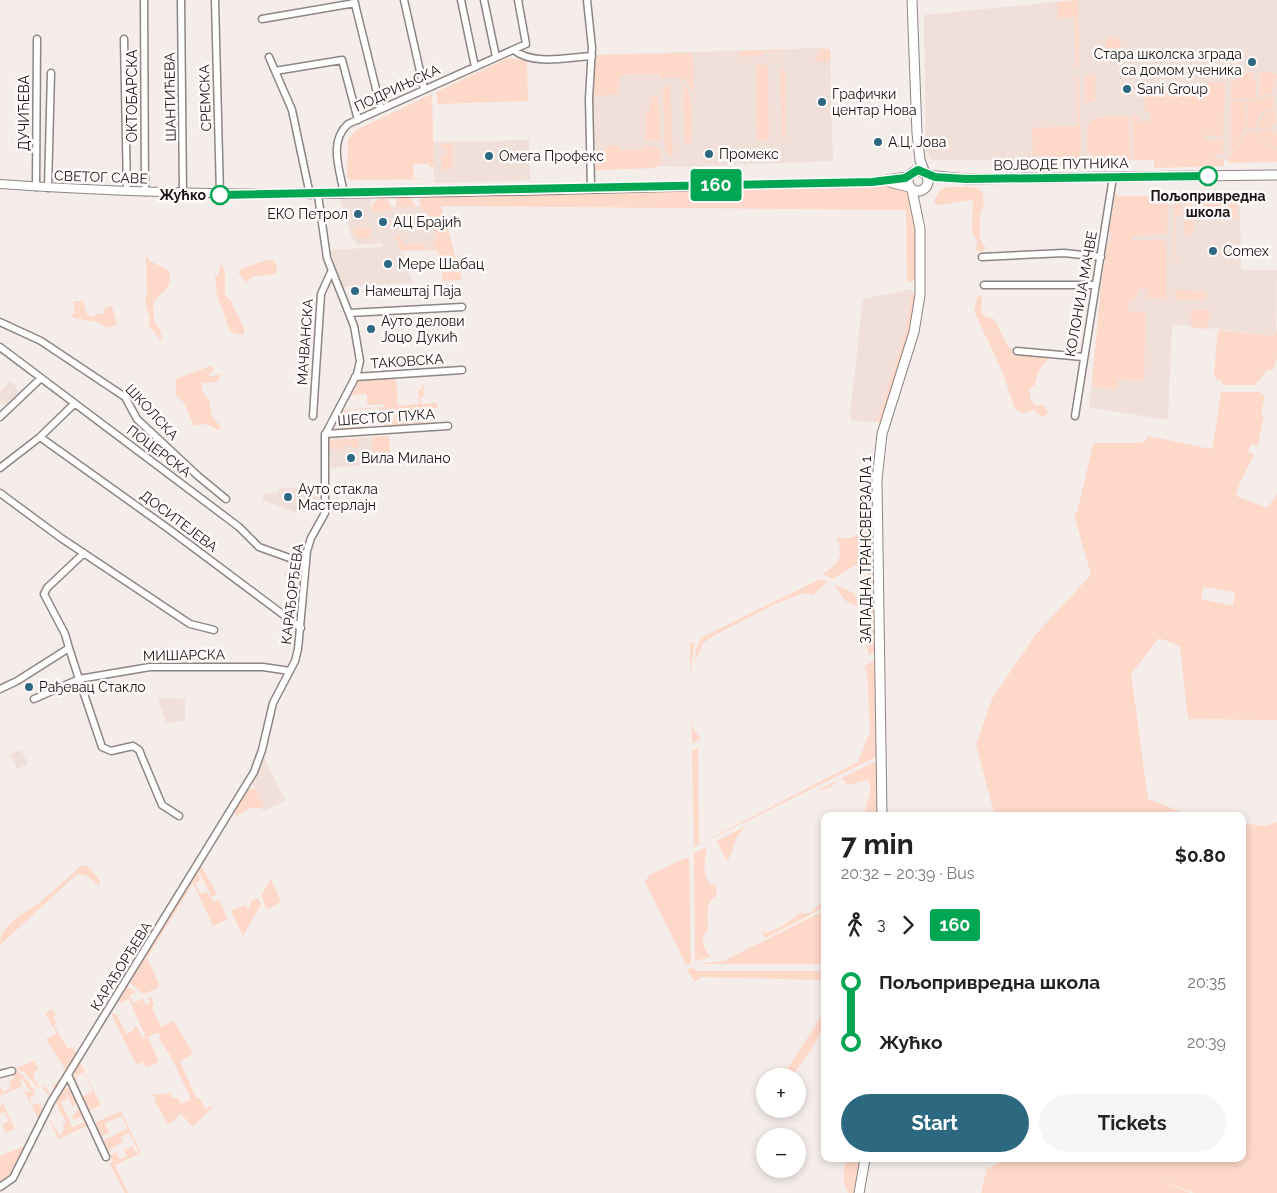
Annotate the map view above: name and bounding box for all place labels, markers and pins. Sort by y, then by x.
place label: Стара школска зграда са домом ученика [1094,46,1242,78]
marker: Стара школска зграда са домом ученика [1246,56,1258,68]
place label: Sani Group [1137,81,1208,97]
marker: Sani Group [1121,83,1133,95]
place label: Графички центар Нова [832,86,917,118]
marker: Графички центар Нова [816,96,828,108]
place label: А.Ц. Јова [888,134,946,150]
marker: А.Ц. Јова [872,136,884,148]
place label: Промекс [719,146,779,162]
place label: Омега Профекс [499,148,604,164]
marker: Промекс [703,148,715,160]
marker: Омега Профекс [483,150,495,162]
marker: Пољопривредна школа [1198,166,1218,186]
marker: Жућко [210,185,230,205]
place label: Жућко [159,187,207,203]
place label: Пољопривредна школа [1150,188,1266,220]
place label: ЕКО Петрол [267,206,348,222]
marker: ЕКО Петрол [352,208,364,220]
place label: АЦ Брајић [393,214,461,230]
marker: АЦ Брајић [377,216,389,228]
place label: Comex [1223,243,1269,259]
marker: Comex [1207,245,1219,257]
place label: Мере Шабац [398,256,484,272]
marker: Мере Шабац [382,258,394,270]
place label: Намештај Паја [365,283,462,299]
marker: Намештај Паја [349,285,361,297]
place label: Ауто делови Јоцо Дукић [381,313,465,345]
marker: Ауто делови Јоцо Дукић [365,323,377,335]
place label: Вила Милано [361,450,451,466]
marker: Вила Милано [345,452,357,464]
place label: Ауто стакла Мастерлајн [298,481,378,513]
marker: Ауто стакла Мастерлајн [282,491,294,503]
place label: Рађевац Стакло [39,679,146,695]
marker: Рађевац Стакло [23,681,35,693]

